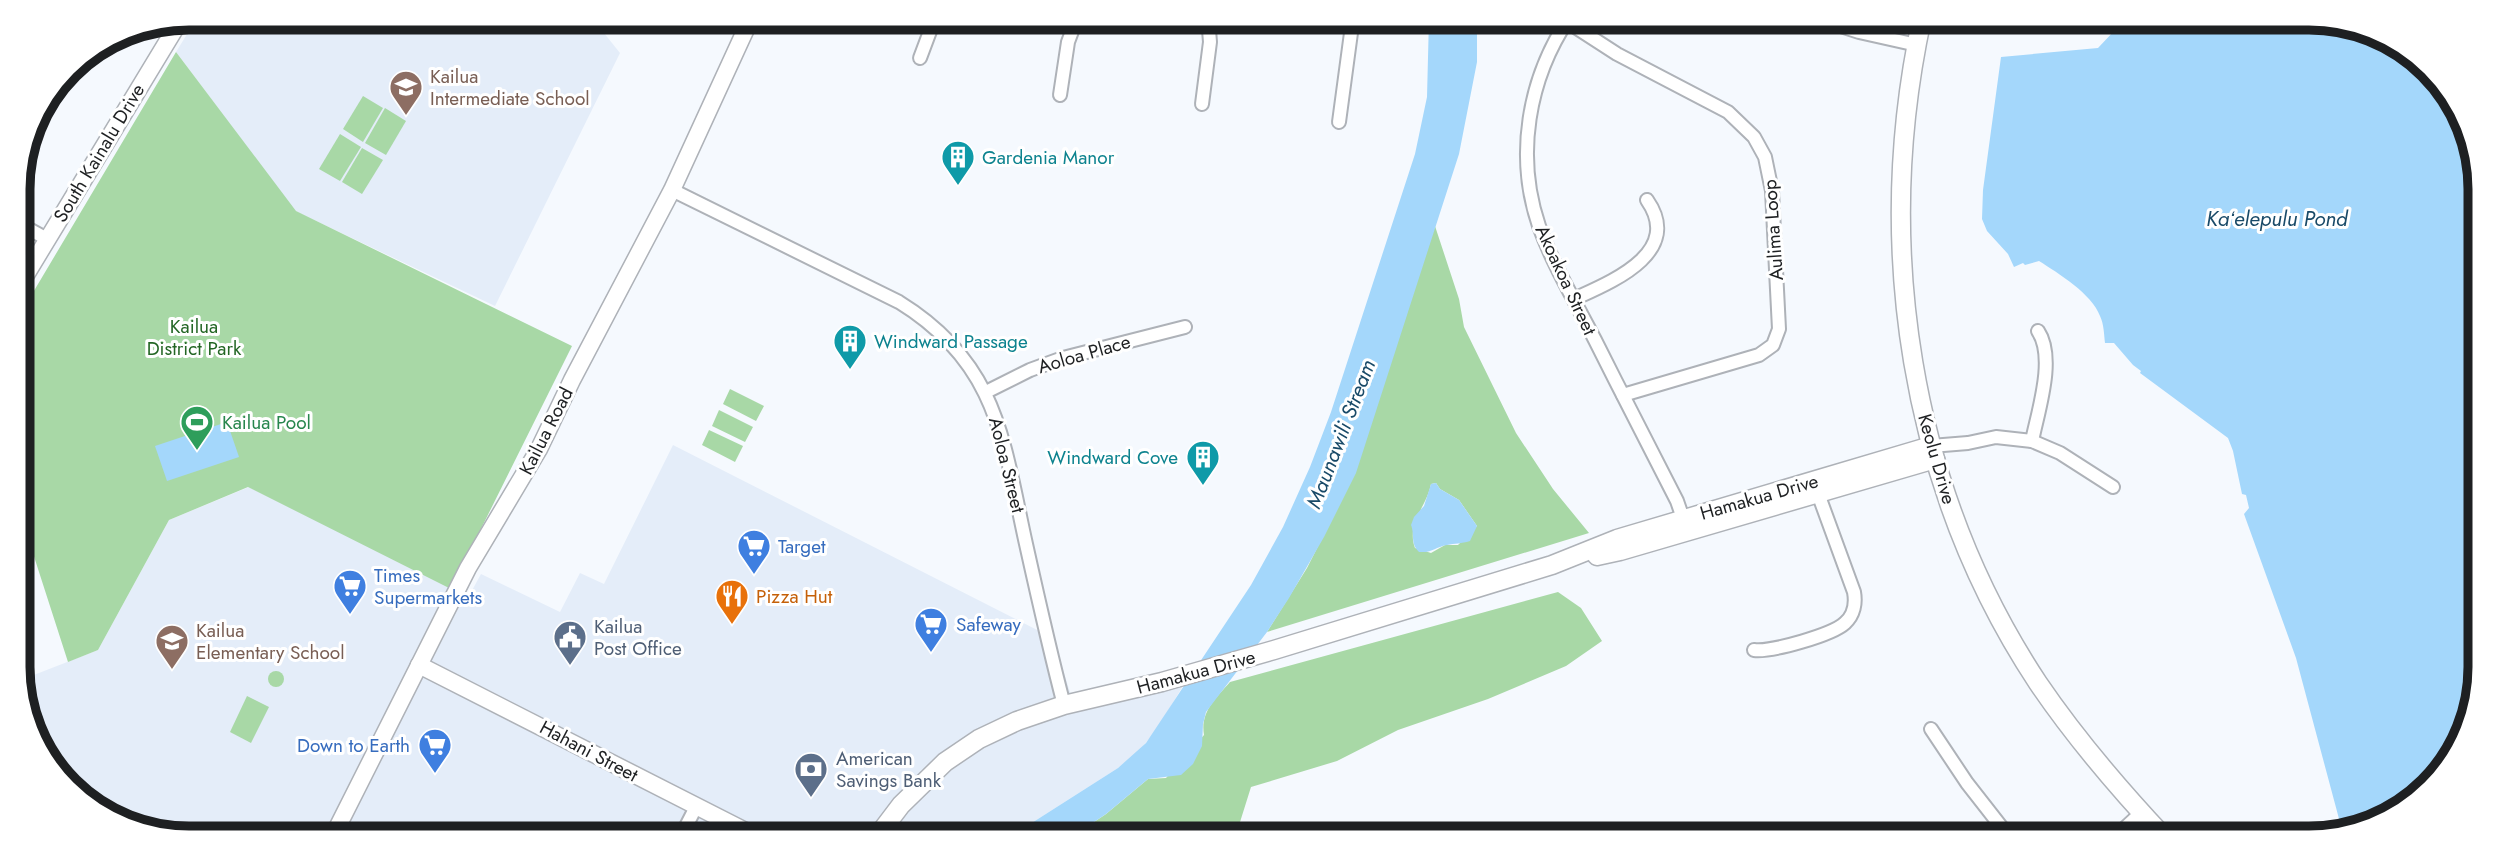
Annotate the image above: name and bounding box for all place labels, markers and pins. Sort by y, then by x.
place label: Kailua Intermediate School [430,63,590,112]
school or university icon: Kailua Intermediate School [387,68,425,117]
building icon: Gardenia Manor [939,138,977,187]
place label: Gardenia Manor [982,144,1115,171]
building icon: Windward Passage [831,322,869,371]
place label: Windward Passage [874,328,1028,355]
sports icon: Kailua Pool [178,403,216,452]
place label: Kailua Pool [222,409,311,436]
building icon: Windward Cove [1184,438,1222,487]
place label: Windward Cove [1047,444,1178,471]
supermarket icon: Target [735,527,773,576]
place label: Target [778,533,826,560]
place label: Times Supermarkets [374,562,482,611]
supermarket icon: Times Supermarkets [331,567,369,616]
restaurant icon: Pizza Hut [713,577,751,626]
place label: Pizza Hut [756,583,833,610]
supermarket icon: Safeway [912,605,950,654]
place label: Safeway [956,611,1021,638]
place label: Kailua Post Office [594,613,682,662]
place label: Kailua Elementary School [196,617,345,666]
public building icon: Kailua Post Office [551,618,589,667]
school or university icon: Kailua Elementary School [153,622,191,671]
supermarket icon: Down to Earth [416,726,454,775]
place label: Down to Earth [297,732,410,759]
place label: American Savings Bank [836,745,942,794]
bank icon: American Savings Bank [792,750,830,799]

